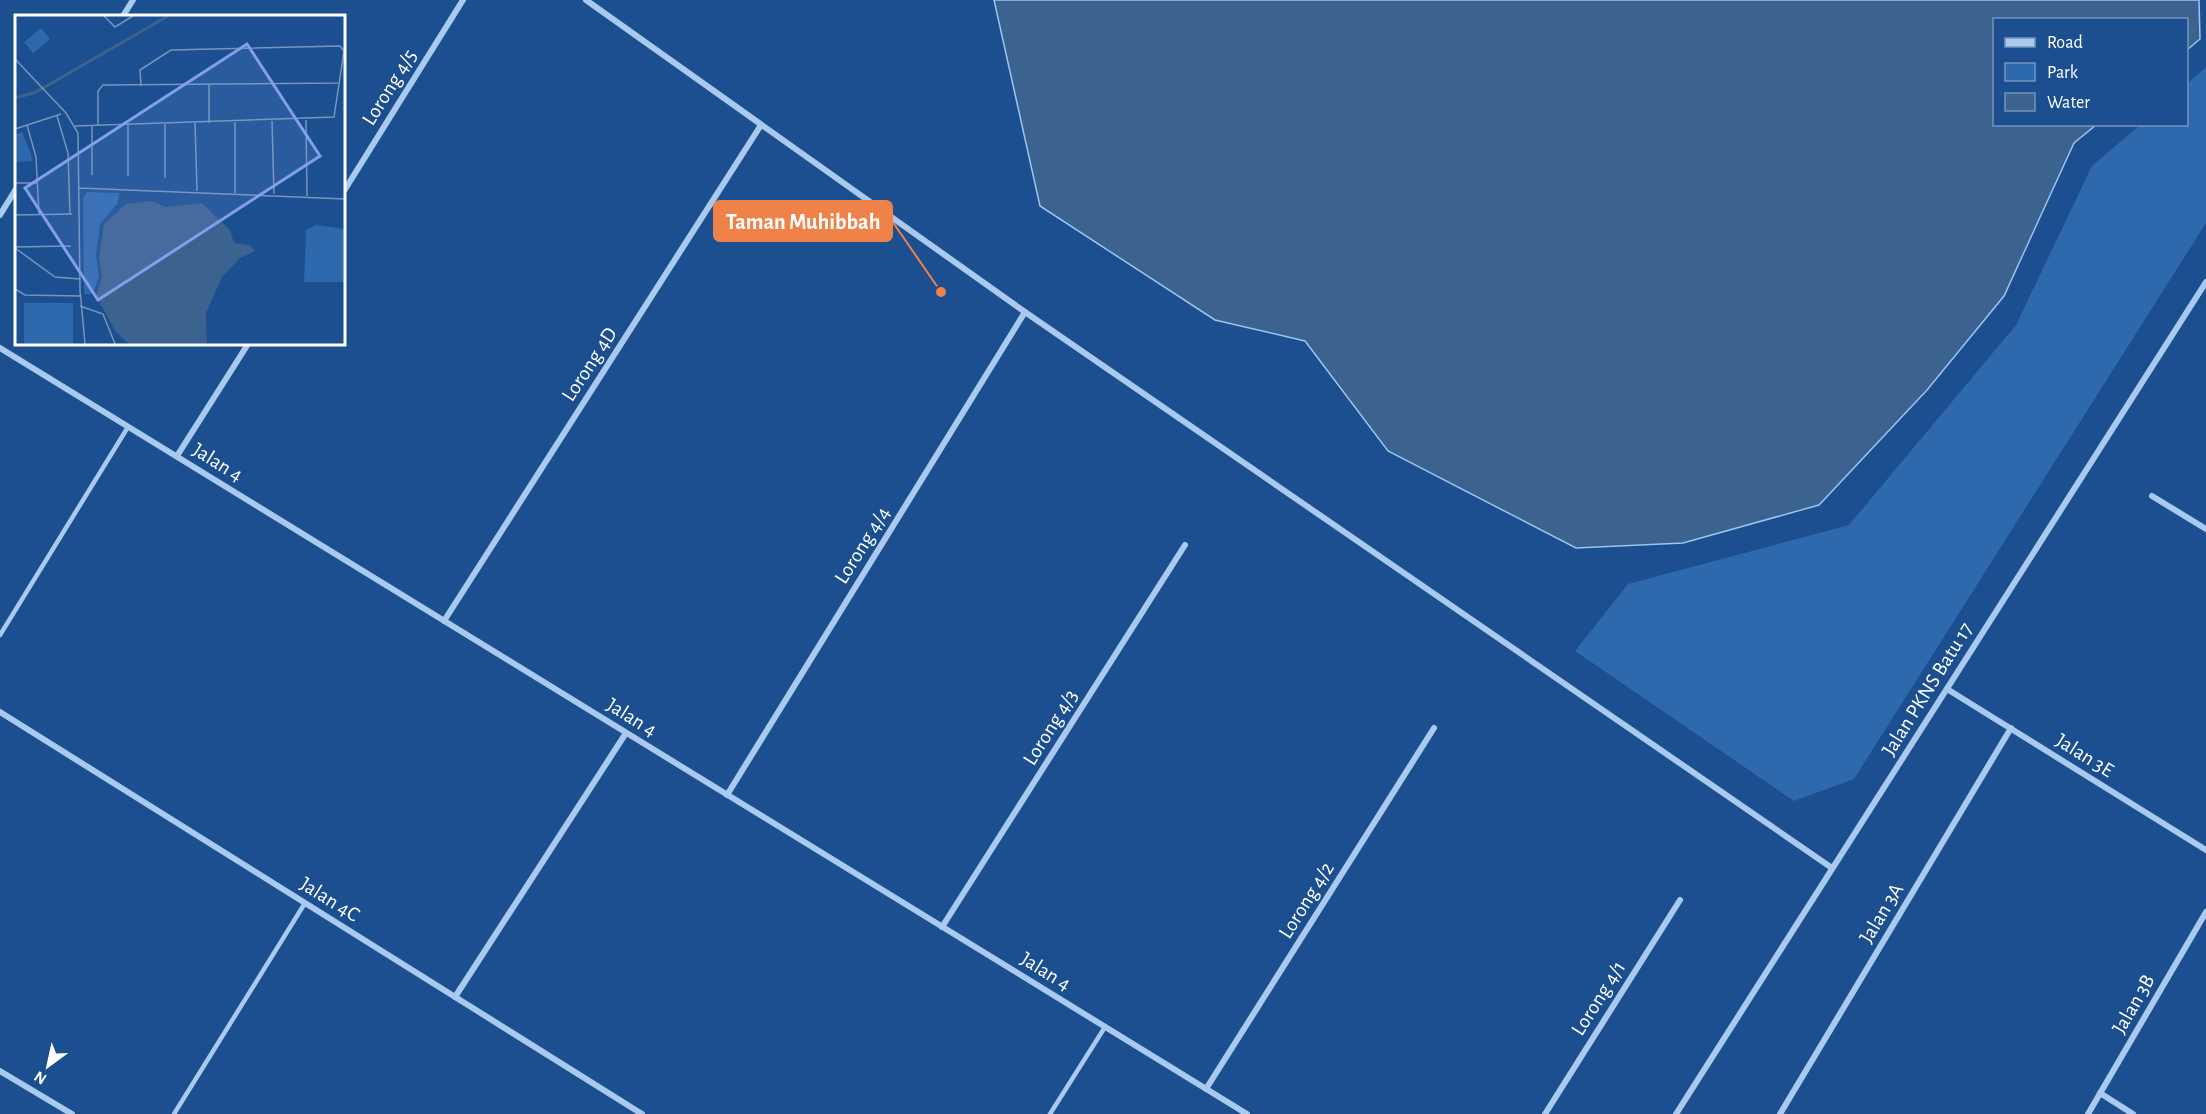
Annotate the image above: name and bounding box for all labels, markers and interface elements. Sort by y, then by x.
inset map [15,15,345,345]
legend [1993,18,2188,126]
text: Road [2047,34,2083,52]
street label: Lorong 4/5 [358,46,421,129]
text: Park [2047,64,2079,82]
text: Water [2047,94,2090,112]
callout: Taman Muhibbah [714,201,892,241]
text: Taman Muhibbah [726,211,880,233]
street label: Lorong 4D [558,323,621,405]
street label: Jalan 4 [189,439,247,486]
street label: Lorong 4/4 [831,503,894,587]
street label: Jalan PKNS Batu 17 [1878,619,1977,760]
street label: Lorong 4/3 [1019,686,1082,769]
street label: Jalan 4 [603,694,661,741]
street label: Jalan 3E [2052,730,2117,781]
street label: Lorong 4/2 [1275,858,1338,942]
street label: Jalan 4C [296,873,363,926]
street label: Jalan 3A [1856,880,1907,947]
street label: Jalan 4 [1017,948,1075,995]
street label: Lorong 4/1 [1567,957,1629,1039]
street label: Jalan 3B [2108,971,2159,1038]
north arrow [18,1036,78,1096]
text: N [31,1068,49,1087]

